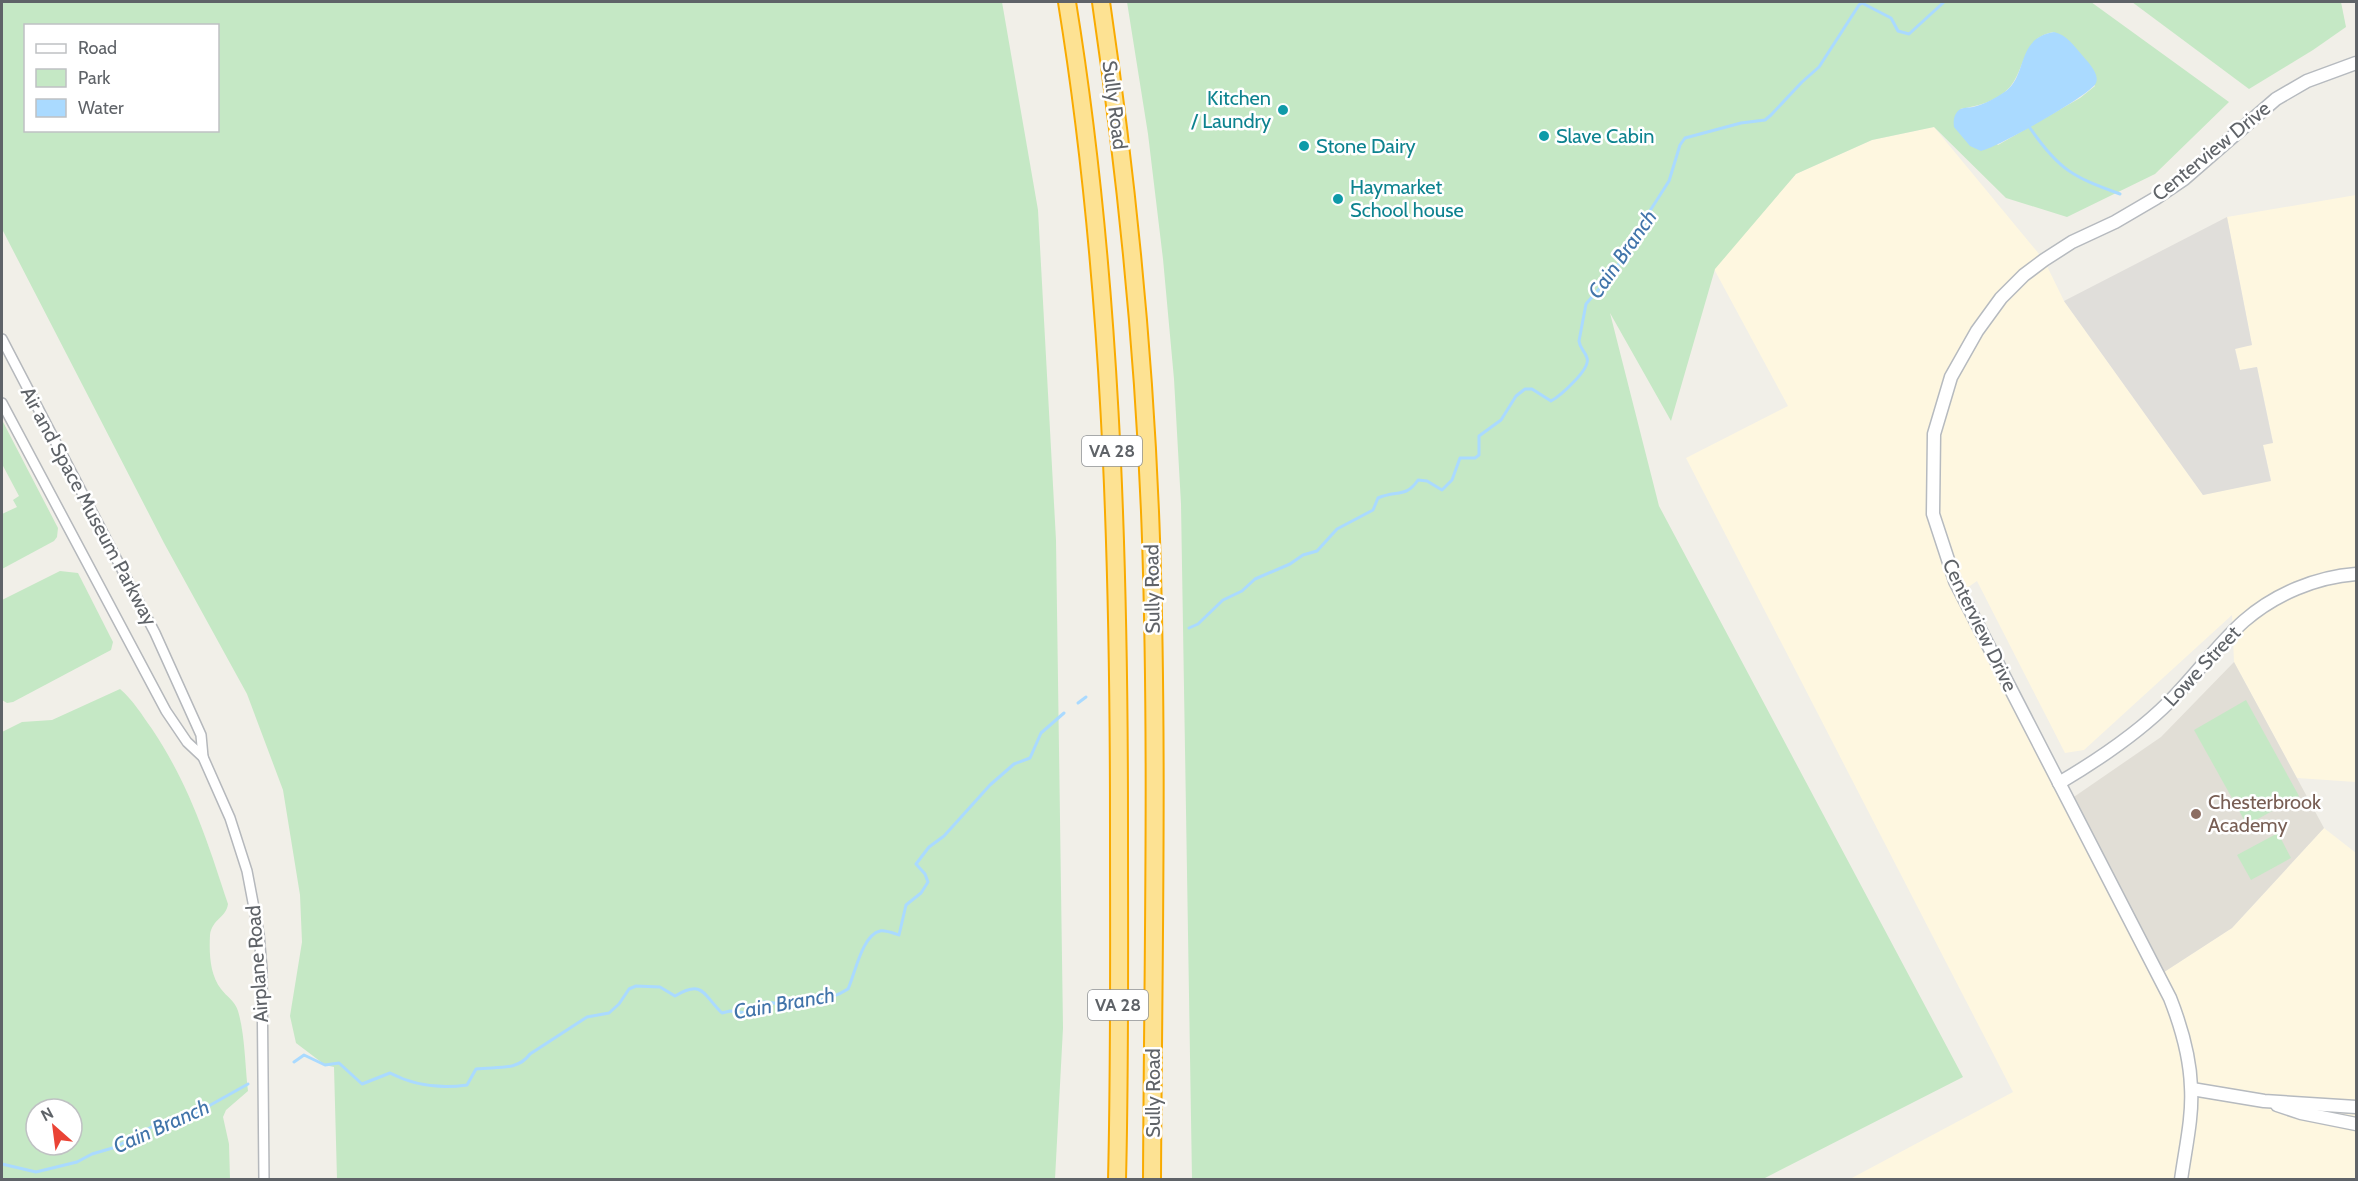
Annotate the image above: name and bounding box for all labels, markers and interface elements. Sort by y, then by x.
legend [24,24,219,132]
text: Road [78,37,117,59]
street label: Sully Road [1098,59,1132,151]
text: Park [78,67,111,89]
place label: Kitchen / Laundry [1190,86,1271,133]
street label: Centerview Drive [2147,96,2275,206]
text: Water [78,97,124,119]
marker: Kitchen / Laundry [1276,103,1290,117]
place label: Slave Cabin [1556,124,1654,148]
marker: Slave Cabin [1537,129,1551,143]
place label: Stone Dairy [1316,134,1416,158]
marker: Stone Dairy [1297,139,1311,153]
place label: Haymarket School house [1350,175,1464,222]
marker: Haymarket School house [1331,192,1345,206]
water label: Cain Branch [1582,205,1662,303]
street label: Air and Space Museum Parkway [16,382,162,630]
road number: VA 28 [1082,436,1142,466]
street label: Sully Road [1139,544,1165,634]
street label: Centerview Drive [1937,555,2023,695]
street label: Lowe Street [2159,621,2245,711]
place label: Chesterbrook Academy [2208,790,2321,837]
marker: Chesterbrook Academy [2189,807,2203,821]
street label: Airplane Road [241,904,273,1024]
water label: Cain Branch [731,982,837,1024]
road number: VA 28 [1088,990,1148,1020]
street label: Sully Road [1141,1048,1165,1138]
water label: Cain Branch [109,1094,213,1158]
north arrow [24,1097,84,1157]
text: N [38,1103,57,1125]

